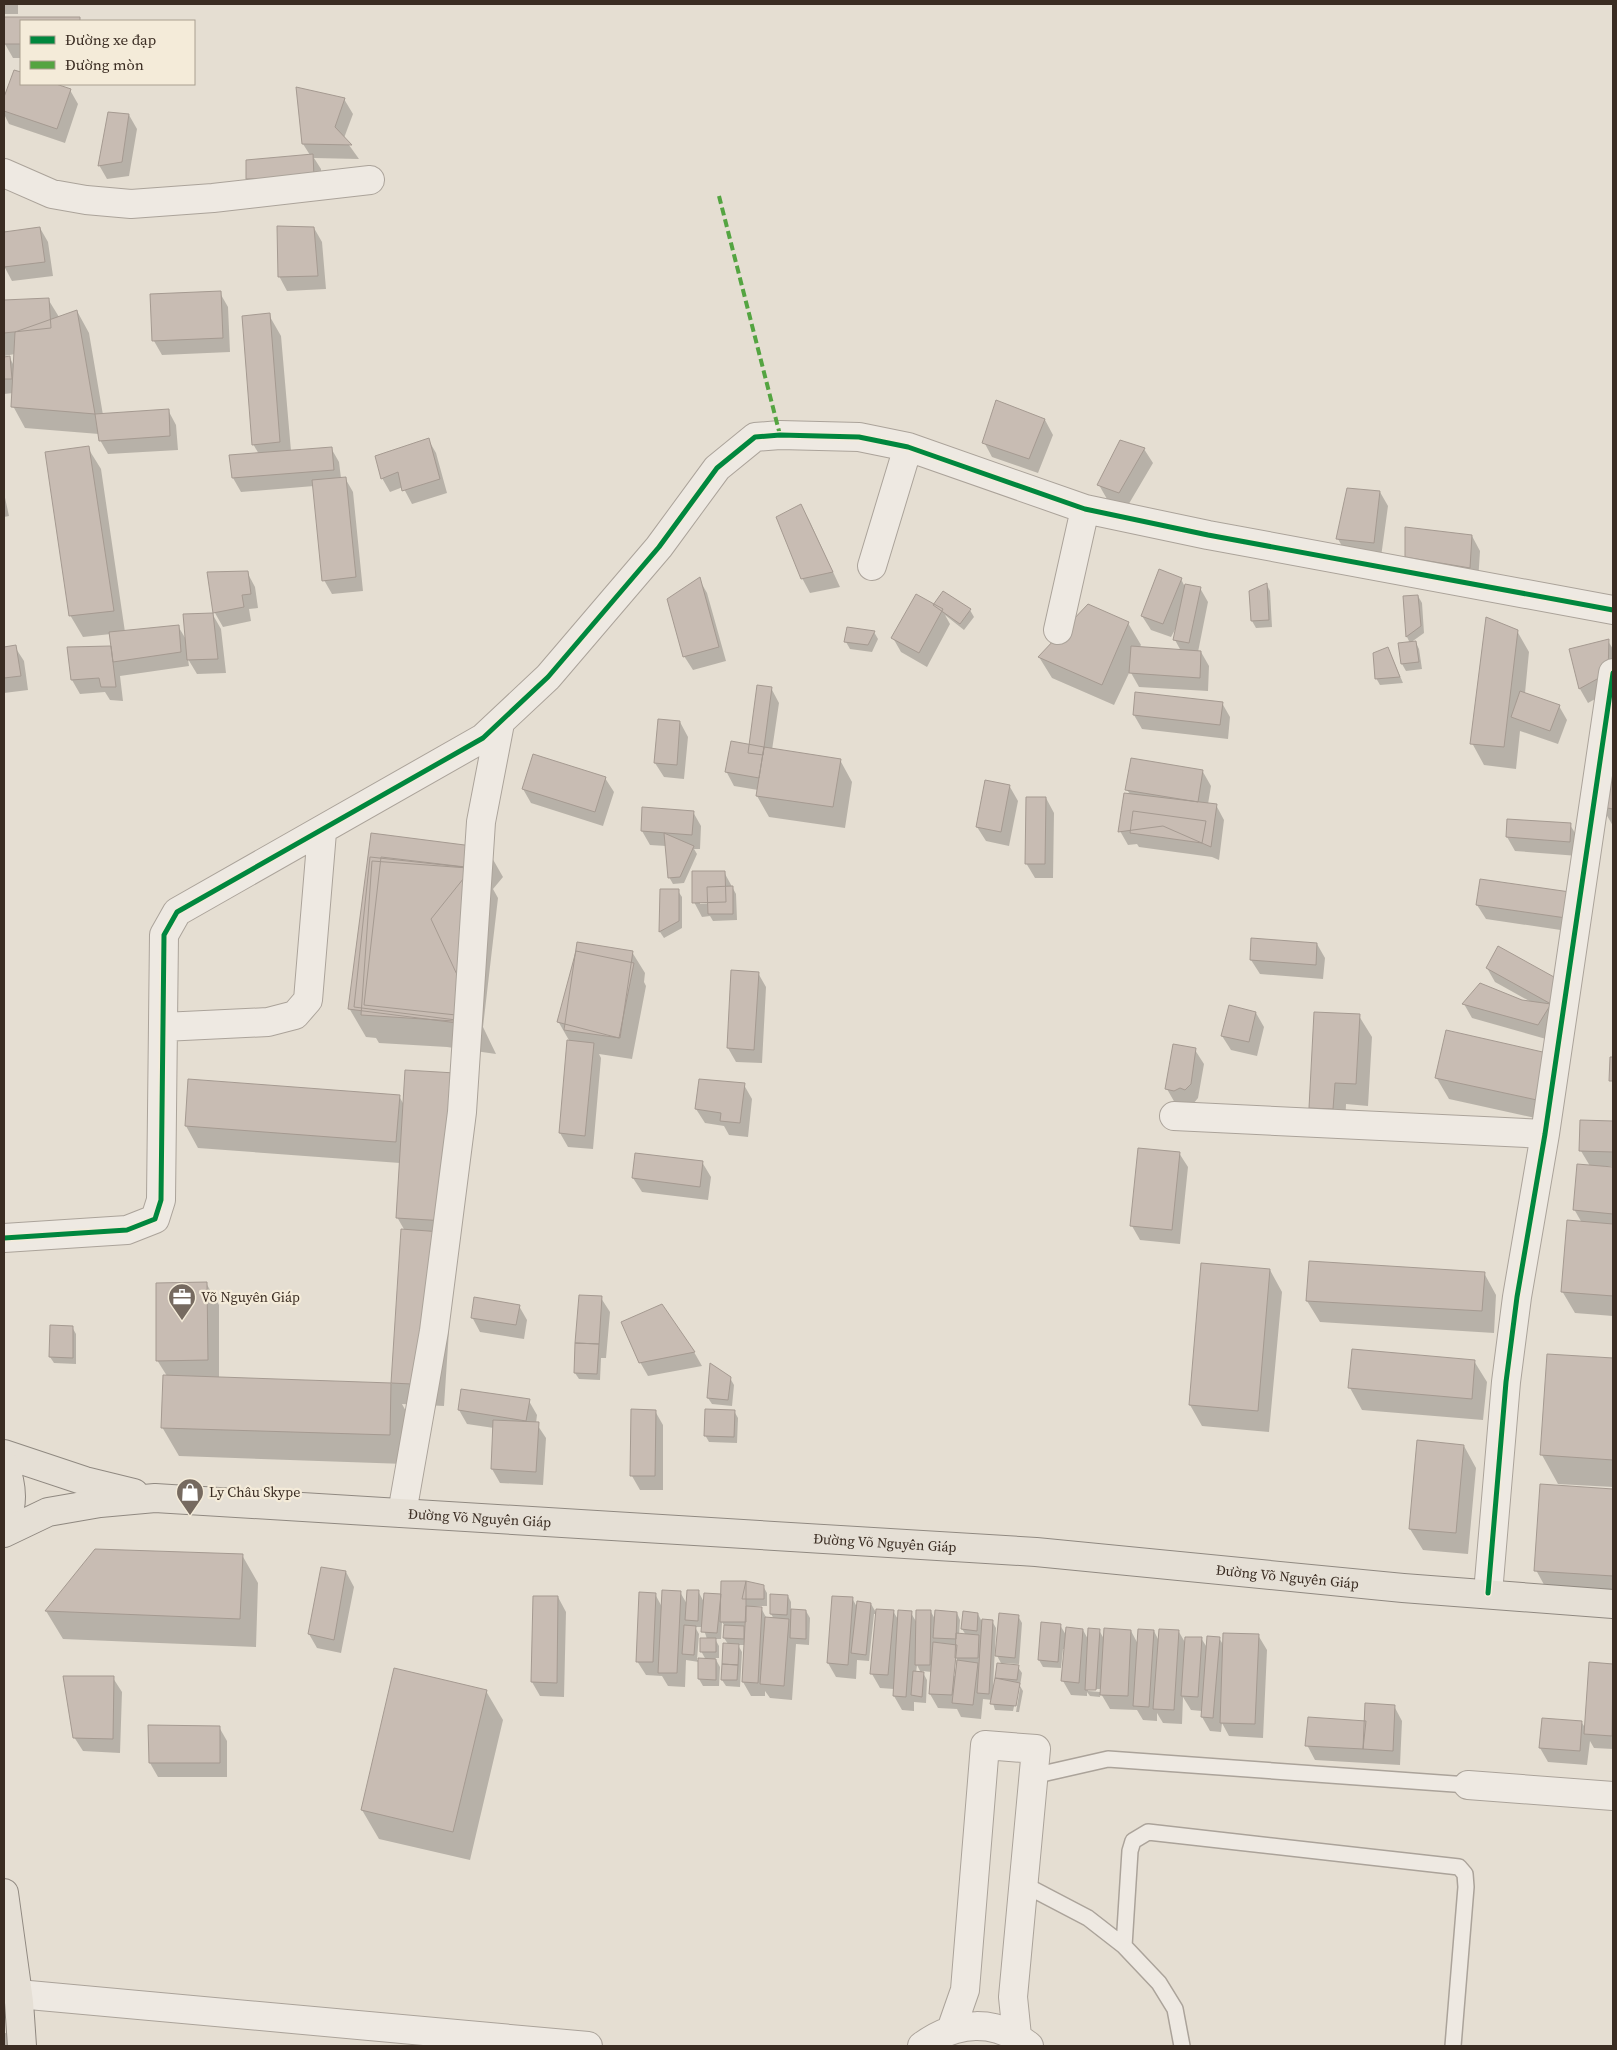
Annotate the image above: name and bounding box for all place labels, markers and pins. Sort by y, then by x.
office icon: Võ Nguyên Giáp [167,1282,197,1321]
place label: Võ Nguyên Giáp [201,1287,300,1307]
shop icon: Ly Châu Skype [175,1477,205,1516]
place label: Ly Châu Skype [209,1482,300,1502]

